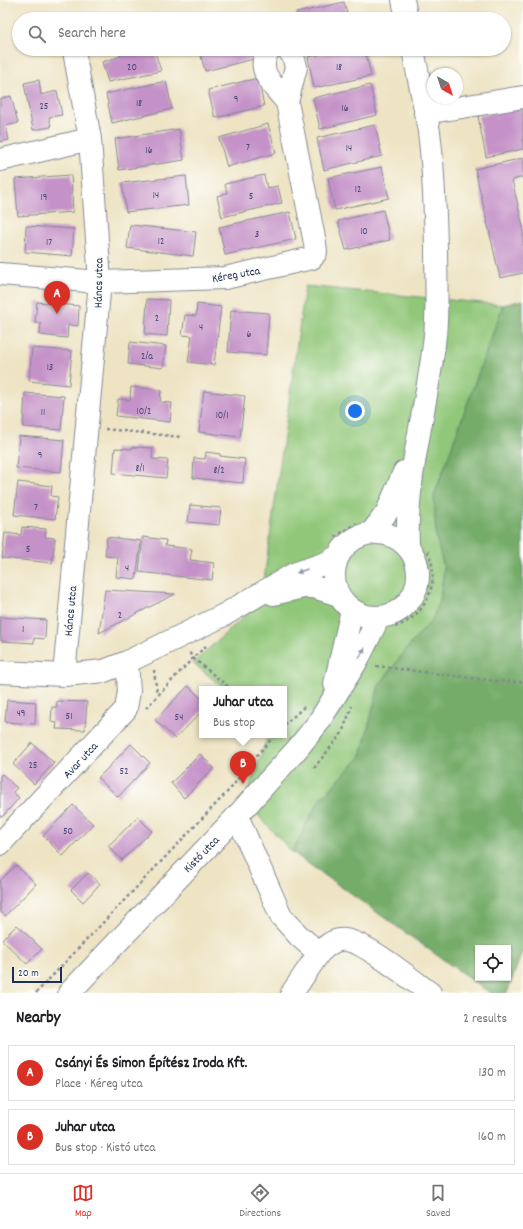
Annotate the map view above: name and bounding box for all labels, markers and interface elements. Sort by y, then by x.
search box [12,12,511,56]
icon: search [26,23,48,45]
text: Search here [58,23,126,45]
house number: 20 [127,61,137,75]
house number: 18 [336,61,342,75]
north arrow [427,68,463,104]
house number: 9 [234,93,238,107]
house number: 18 [136,97,142,111]
house number: 25 [40,100,49,114]
house number: 16 [341,102,349,116]
house number: 7 [246,141,250,155]
house number: 14 [346,142,352,156]
house number: 16 [145,144,153,158]
house number: 12 [355,183,361,197]
house number: 14 [153,189,159,203]
house number: 5 [249,190,254,204]
house number: 19 [41,191,47,205]
house number: 10 [360,225,368,239]
house number: 3 [255,228,259,242]
house number: 12 [158,235,164,249]
house number: 17 [46,236,52,250]
street label: Háncs utca [91,257,108,308]
street label: Kéreg utca [211,263,262,288]
pin: A [44,281,70,314]
house number: 2 [155,312,159,326]
house number: 4 [199,321,203,335]
house number: 6 [247,328,252,342]
house number: 2/a [141,350,153,364]
house number: 13 [47,361,53,375]
your location [345,401,365,421]
house number: 10/2 [137,405,151,419]
house number: 11 [41,406,45,420]
house number: 10/1 [216,409,228,423]
house number: 9 [38,449,42,463]
house number: 8/1 [135,462,145,476]
house number: 8/2 [213,464,225,478]
house number: 7 [34,501,38,515]
house number: 5 [26,543,31,557]
house number: 4 [125,562,129,576]
one-way arrow [296,568,308,574]
street label: Háncs utca [61,585,82,637]
house number: 2 [118,609,122,623]
house number: 1 [22,623,24,637]
one-way arrow [358,647,365,659]
popup [199,686,287,738]
text: Juhar utca [213,692,273,714]
house number: 49 [17,707,25,721]
house number: 51 [66,710,72,724]
house number: 54 [175,711,183,725]
text: Bus stop [213,714,255,733]
street label: Avar utca [60,739,103,783]
pin: B [230,751,256,784]
house number: 25 [29,759,38,773]
house number: 52 [120,765,129,779]
house number: 50 [63,825,73,839]
street label: Kistó utca [180,833,224,877]
map controls [475,945,511,981]
button: locate [475,945,511,981]
scale bar [12,965,62,984]
text: 20 m [18,966,39,982]
text: Nearby [16,1007,60,1031]
text: 2 results [463,1010,507,1029]
text: Csányi És Simon Építész Iroda Kft. [55,1053,247,1075]
text: A [26,1064,34,1083]
text: 130 m [478,1064,506,1083]
text: Place · Kéreg utca [55,1075,143,1094]
text: Juhar utca [55,1117,115,1139]
text: B [27,1128,33,1147]
text: 160 m [478,1128,506,1147]
text: Bus stop · Kistó utca [55,1139,155,1158]
tab: Map [72,1182,94,1222]
tab: Directions [239,1182,281,1222]
tab: Saved [426,1182,451,1222]

